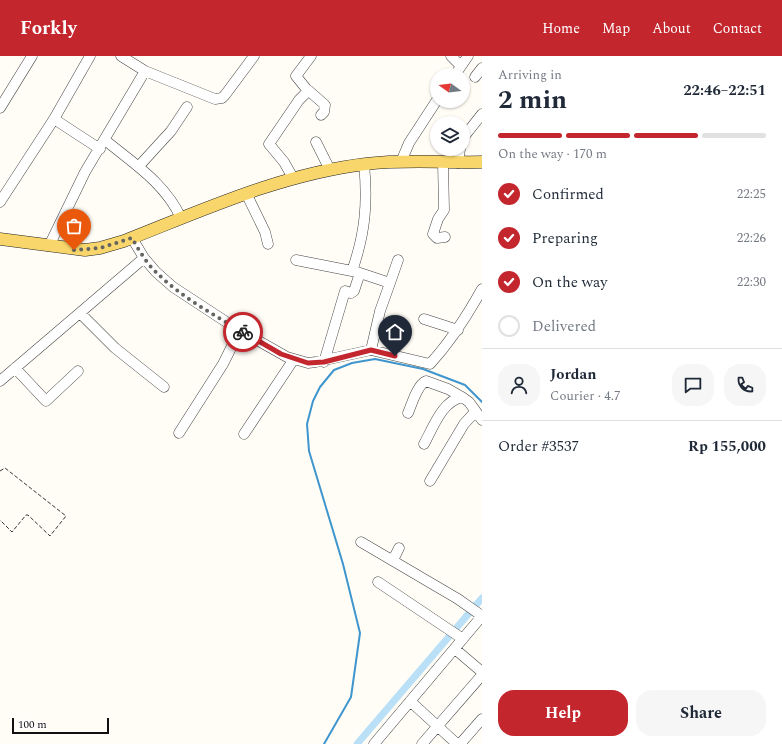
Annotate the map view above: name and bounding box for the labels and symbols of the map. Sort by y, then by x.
north arrow [430,68,470,108]
pin [57,209,91,250]
courier [223,312,263,352]
pin [378,315,412,356]
scale bar [12,716,109,735]

